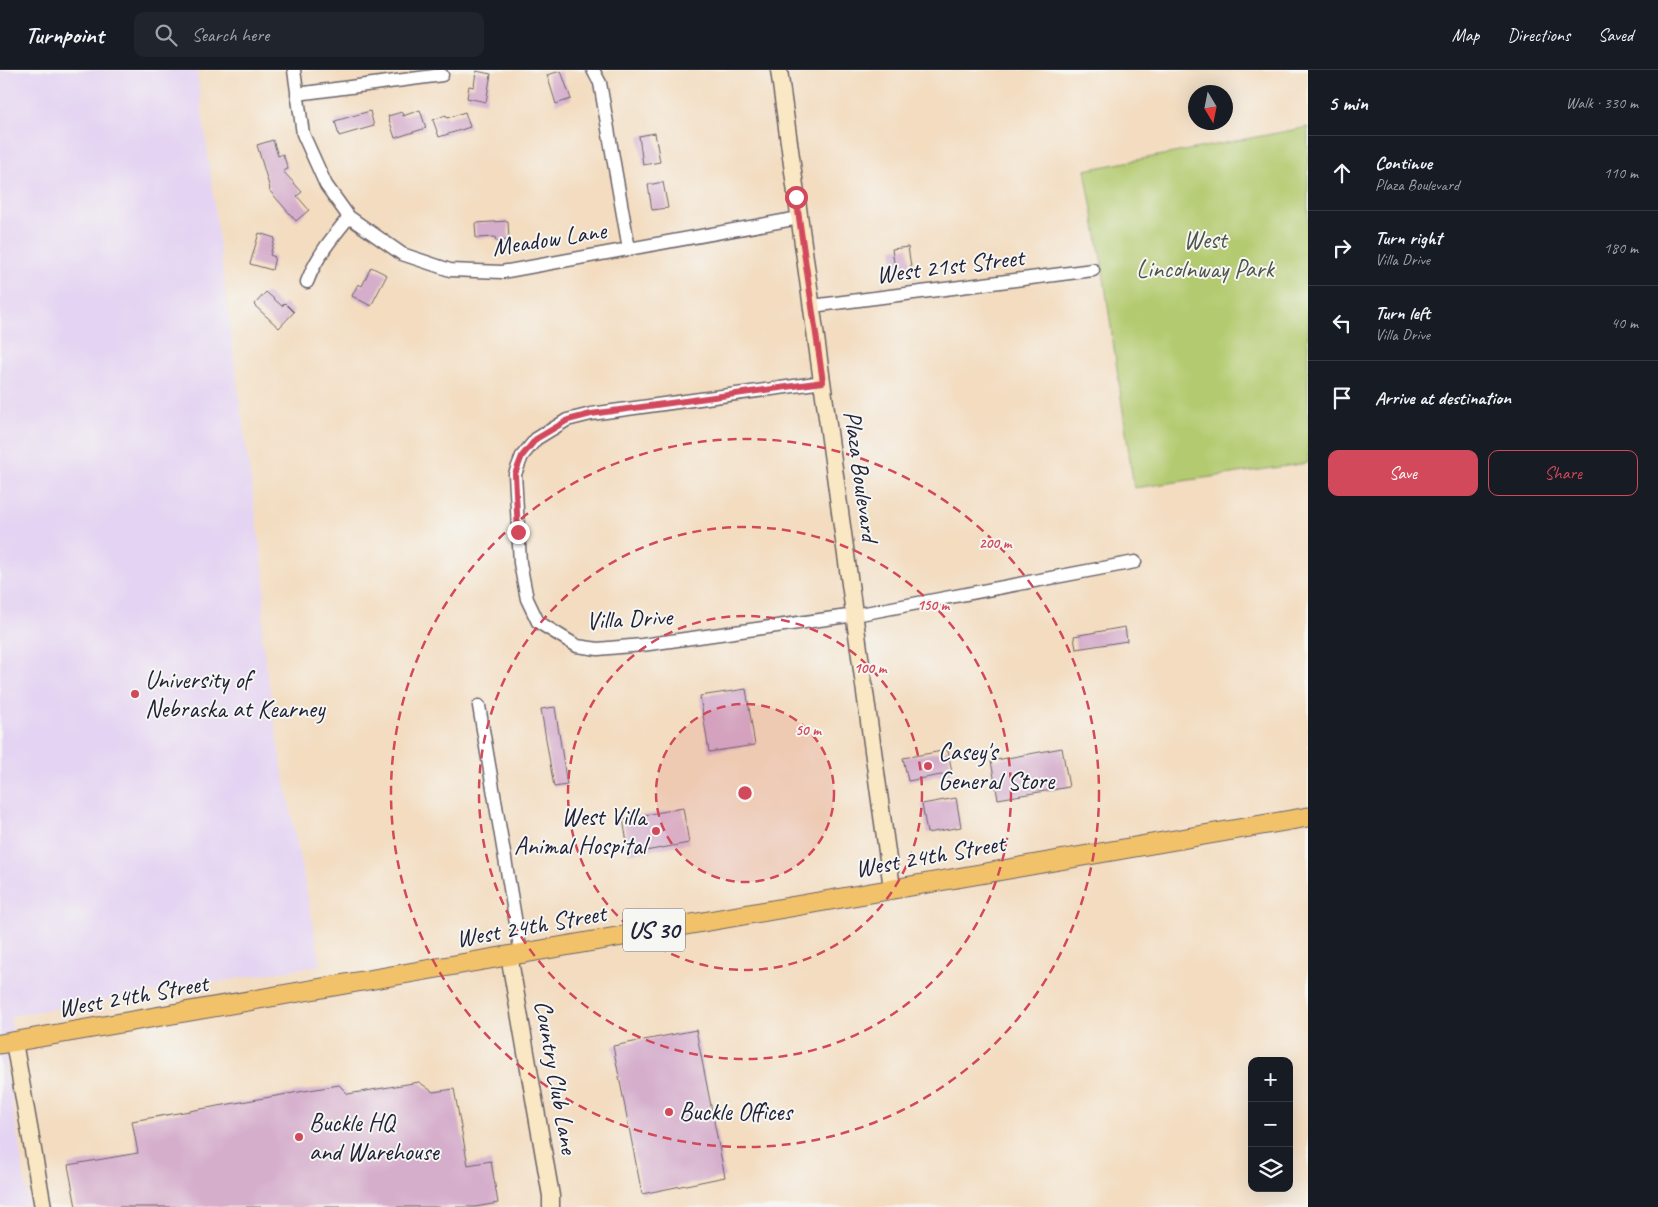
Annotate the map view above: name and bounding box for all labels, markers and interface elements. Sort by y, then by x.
search box [134,12,484,57]
text: Turnpoint [25,20,104,50]
icon: search [152,21,180,49]
text: Search here [192,23,269,47]
text: Map [1452,24,1479,46]
text: Directions [1507,24,1570,46]
text: Saved [1598,24,1633,46]
north arrow [1188,85,1233,130]
text: 5 min [1328,90,1368,116]
text: Walk · 330 m [1566,93,1638,113]
text: Continue [1375,151,1432,175]
icon: ahead [1328,159,1356,187]
text: 110 m [1604,163,1638,183]
text: Plaza Boulevard [1375,175,1459,195]
route start [785,186,808,209]
street label: Meadow Lane [490,214,610,264]
park label: West Lincolnway Park [1136,224,1276,285]
text: Turn right [1375,226,1442,250]
icon: right [1328,234,1356,262]
text: 180 m [1604,238,1638,258]
street label: West 21st Street [874,241,1028,291]
text: Villa Drive [1375,250,1430,270]
text: Turn left [1375,301,1430,325]
icon: left [1328,309,1356,337]
text: 40 m [1611,313,1638,333]
text: Villa Drive [1375,325,1430,345]
icon: arrive [1328,384,1356,412]
text: Arrive at destination [1375,386,1511,410]
street label: Plaza Boulevard [836,409,886,546]
button: Save [1328,450,1478,496]
button: Share [1488,450,1638,496]
route end [507,521,530,544]
text: 200 m [979,534,1013,553]
text: 150 m [917,596,951,615]
street label: Villa Drive [585,601,675,637]
text: 100 m [854,659,888,678]
place label: University of Nebraska at Kearney [145,664,326,725]
marker: University of Nebraska at Kearney [129,688,141,700]
text: 50 m [795,721,822,740]
place label: Casey's General Store [938,736,1056,797]
marker: Casey's General Store [922,760,934,772]
centre of rings [736,784,754,802]
place label: West Villa Animal Hospital [514,801,651,862]
marker: West Villa Animal Hospital [650,825,662,837]
street label: West 24th Street [853,827,1010,885]
street label: West 24th Street [454,897,611,955]
road number: US 30 [623,908,685,952]
street label: West 24th Street [56,967,213,1025]
street label: Country Club Lane [527,998,586,1158]
map controls [1248,1057,1293,1192]
button: + [1248,1057,1293,1102]
place label: Buckle Offices [679,1096,794,1128]
button: − [1248,1102,1293,1147]
marker: Buckle Offices [663,1106,675,1118]
place label: Buckle HQ and Warehouse [309,1107,440,1168]
marker: Buckle HQ and Warehouse [293,1131,305,1143]
button: layers [1248,1147,1293,1192]

